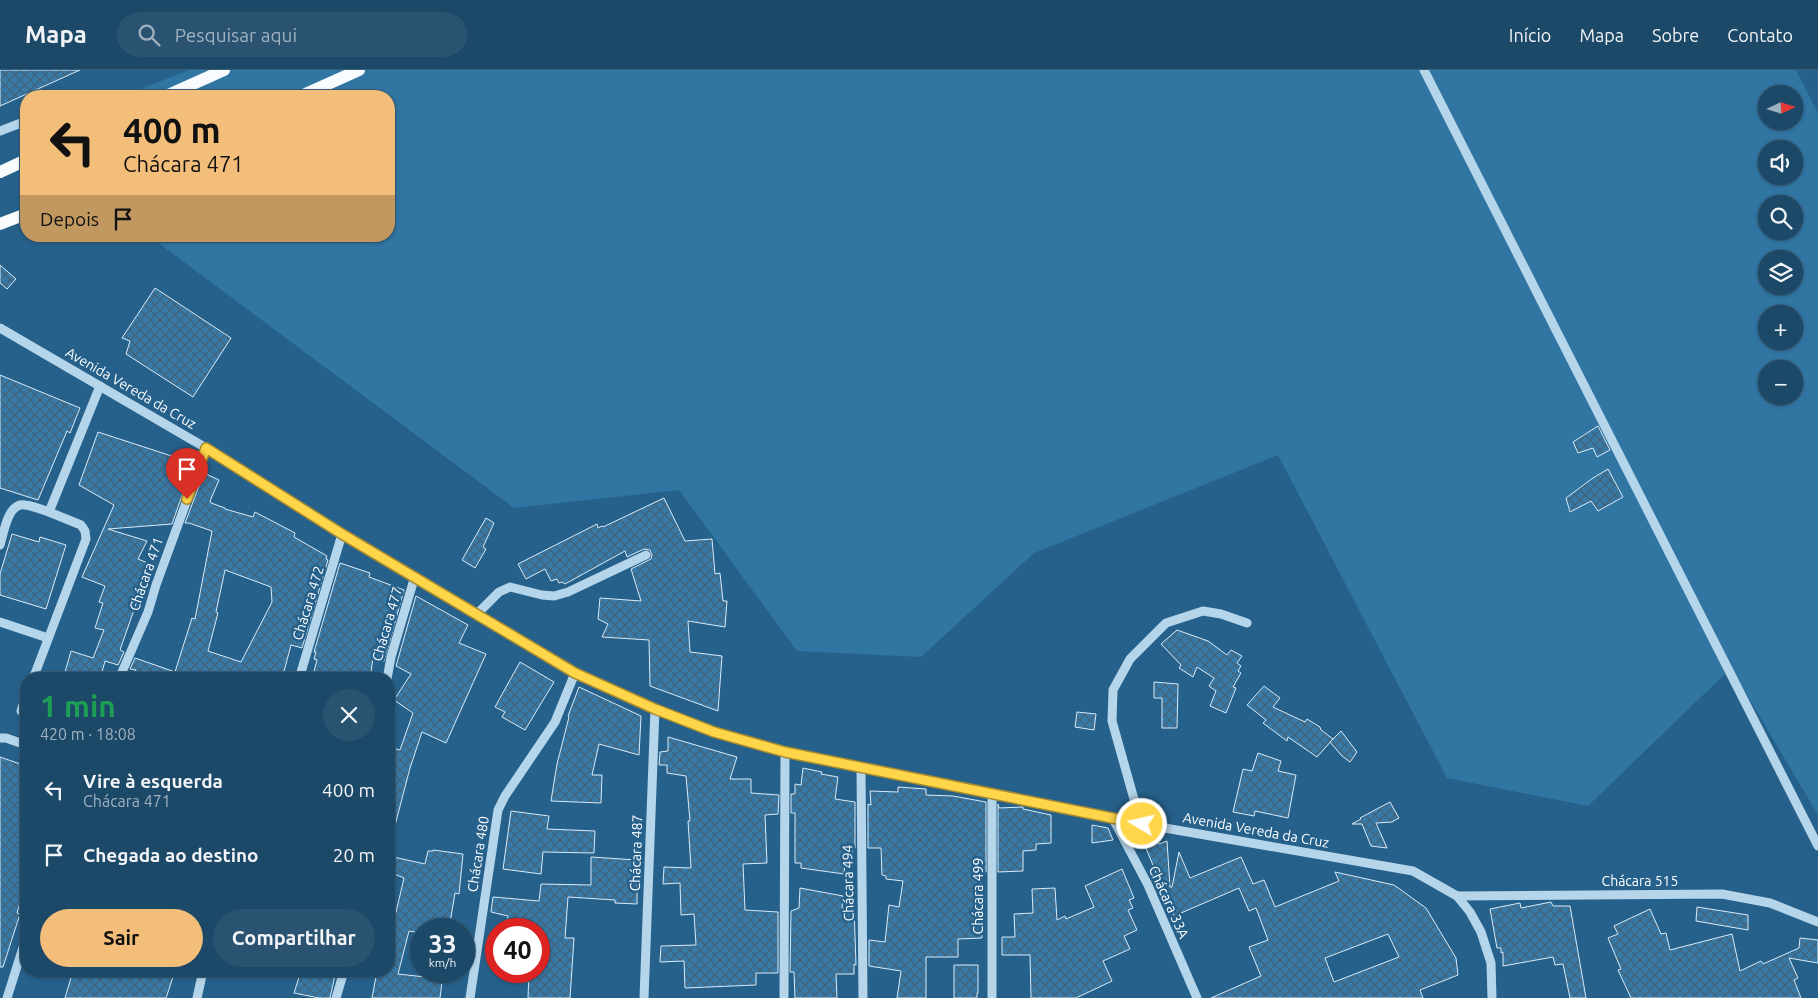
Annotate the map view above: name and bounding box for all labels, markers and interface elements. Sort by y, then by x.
search box [117,12,467,57]
text: Mapa [25,21,87,48]
icon: search [135,21,163,49]
text: Pesquisar aqui [175,24,297,46]
text: Início [1509,25,1551,45]
text: Mapa [1579,25,1624,45]
text: Sobre [1652,25,1699,45]
text: Contato [1727,25,1793,45]
north arrow [1758,85,1802,130]
map controls [1758,85,1803,405]
icon: left [40,110,105,175]
text: 400 m [123,110,221,150]
button: sound [1758,140,1803,185]
text: Chácara 471 [123,151,244,176]
button: search [1758,195,1803,240]
icon: arrive [109,205,137,233]
text: Depois [40,208,99,230]
button: layers [1758,250,1803,295]
button: + [1758,305,1803,350]
street label: Avenida Vereda da Cruz [63,344,199,432]
button: − [1758,360,1803,405]
pin [166,448,208,499]
icon: arrive [173,455,201,483]
street label: Chácara 471 [126,535,166,613]
street label: Chácara 472 [289,564,327,642]
street label: Chácara 477 [369,585,405,663]
text: 1 min [40,689,116,723]
button: close [323,689,375,741]
text: 420 m · 18:08 [40,725,136,743]
text: Vire à esquerda [83,770,223,792]
icon: left [40,776,68,804]
text: 400 m [322,779,375,801]
text: Chácara 471 [83,792,171,810]
position arrow [1115,797,1167,849]
street label: Avenida Vereda da Cruz [1182,809,1330,851]
street label: Chácara 487 [627,814,645,892]
street label: Chácara 480 [464,815,492,893]
icon: arrive [40,841,68,869]
text: Chegada ao destino [83,844,259,866]
text: 20 m [333,844,375,866]
street label: Chácara 494 [839,844,857,922]
street label: Chácara 499 [970,858,986,934]
street label: Chácara 33A [1146,863,1192,941]
street label: Chácara 515 [1602,873,1678,889]
button: Sair [40,909,203,967]
button: Compartilhar [213,909,375,967]
speed limit sign: 40 [485,918,550,983]
text: 33 [428,930,457,958]
text: km/h [429,956,456,969]

